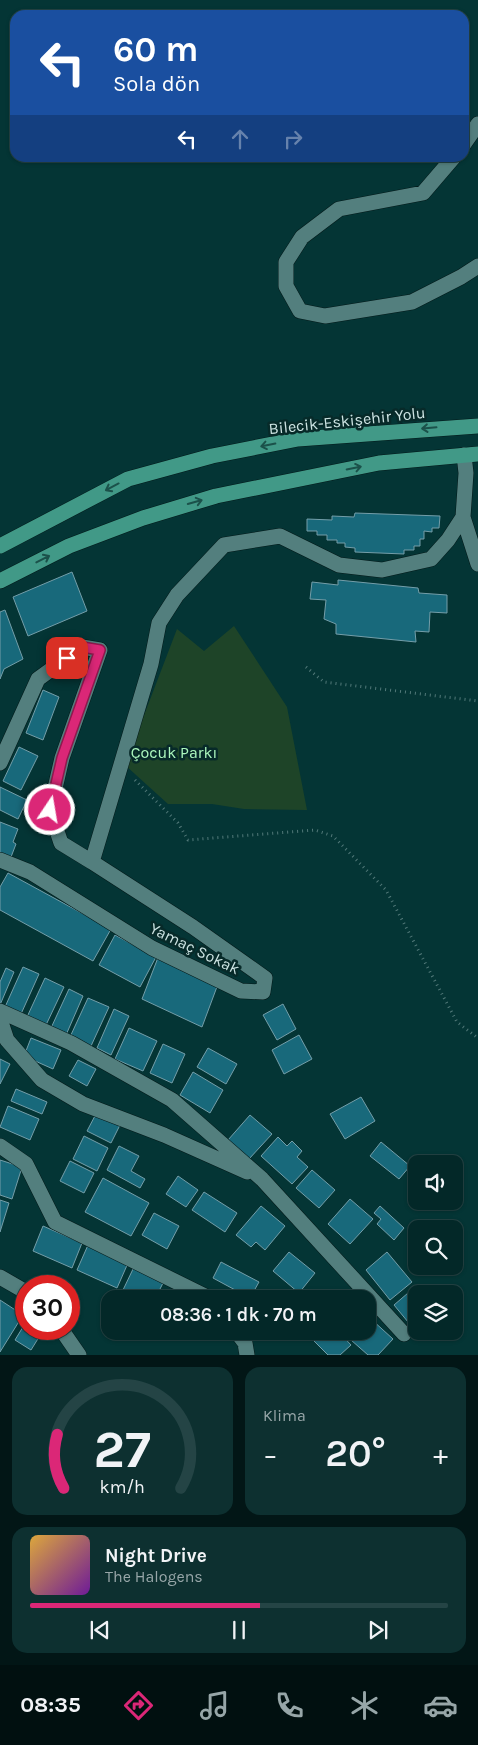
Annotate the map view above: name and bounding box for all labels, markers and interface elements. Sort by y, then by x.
text: 60 m [113,29,198,70]
icon: left [30,30,95,95]
text: Sola dön [113,71,200,97]
icon: left [173,125,201,153]
icon: ahead [226,125,254,153]
icon: right [279,125,307,153]
street label: Bilecik-Eskişehir Yolu [268,403,426,438]
one-way arrow [422,424,438,433]
one-way arrow [260,441,276,450]
one-way arrow [346,463,362,473]
one-way arrow [105,483,119,493]
one-way arrow [187,497,203,507]
one-way arrow [36,554,51,564]
pin [46,637,88,679]
icon: arrive [53,644,81,672]
park label: Çocuk Parkı [131,743,217,762]
position arrow [23,783,75,835]
street label: Yamaç Sokak [147,918,243,978]
map controls [408,1155,463,1340]
button: sound [408,1155,463,1210]
button: search [408,1220,463,1275]
speed limit sign: 30 [15,1275,80,1340]
button: layers [408,1285,463,1340]
text: 08:36 · 1 dk · 70 m [160,1304,317,1326]
text: Klima [263,1406,306,1425]
text: 27 [94,1419,151,1480]
text: 20° [325,1431,386,1476]
text: − [263,1438,278,1471]
text: + [433,1438,448,1471]
text: km/h [100,1477,145,1498]
text: Night Drive [105,1545,207,1567]
text: The Halogens [105,1567,203,1586]
icon: previous [86,1616,114,1644]
icon: pause [225,1616,253,1644]
icon: next [364,1616,392,1644]
icon: directions [121,1688,156,1723]
icon: music [197,1688,232,1723]
icon: phone [272,1688,307,1723]
icon: climate [347,1688,382,1723]
icon: car [423,1688,458,1723]
text: 08:35 [20,1692,81,1718]

